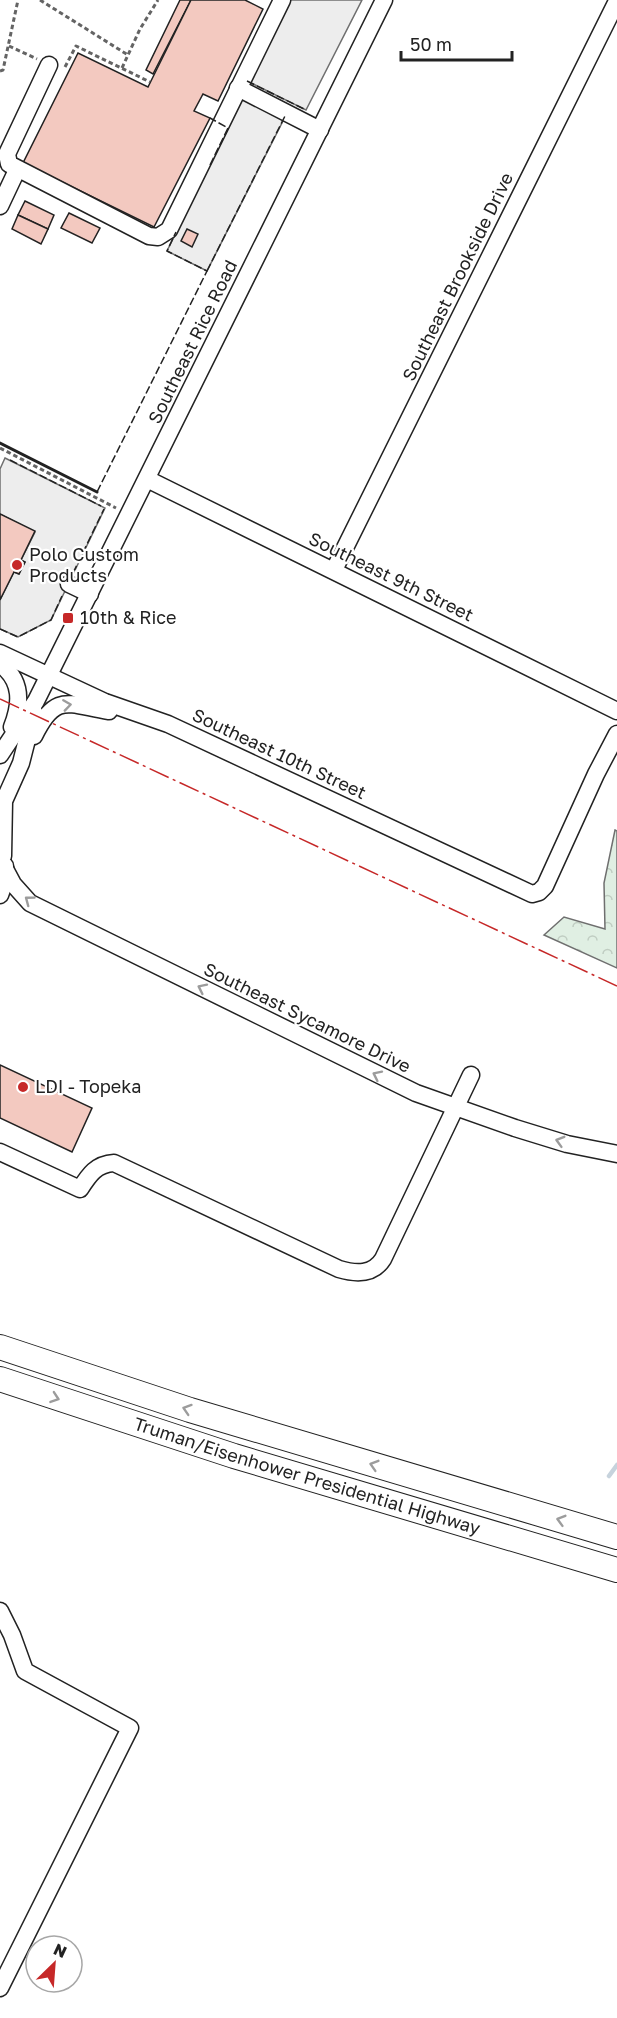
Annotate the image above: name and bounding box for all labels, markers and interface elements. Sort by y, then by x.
scale bar [401,24,512,62]
text: 50 m [410,33,452,55]
street label: Southeast Brookside Drive [397,169,517,384]
street label: Southeast Rice Road [143,256,241,427]
street label: Southeast 9th Street [306,527,477,626]
place label: Polo Custom Products [29,543,139,586]
marker: Polo Custom Products [10,558,24,572]
place label: 10th & Rice [80,606,177,628]
marker: 10th & Rice [61,611,75,625]
one-way arrow [62,700,72,712]
street label: Southeast 10th Street [189,703,370,803]
one-way arrow [24,896,35,907]
street label: Southeast Sycamore Drive [200,957,414,1077]
one-way arrow [198,984,209,995]
one-way arrow [372,1070,383,1082]
place label: LDI - Topeka [35,1075,141,1097]
marker: LDI - Topeka [16,1080,30,1094]
one-way arrow [555,1136,565,1149]
one-way arrow [49,1391,60,1404]
one-way arrow [182,1404,193,1416]
street label: Truman/Eisenhower Presidential Highway [131,1412,483,1539]
one-way arrow [369,1460,380,1472]
one-way arrow [556,1515,566,1528]
north arrow [24,1934,84,1994]
text: N [51,1939,70,1962]

